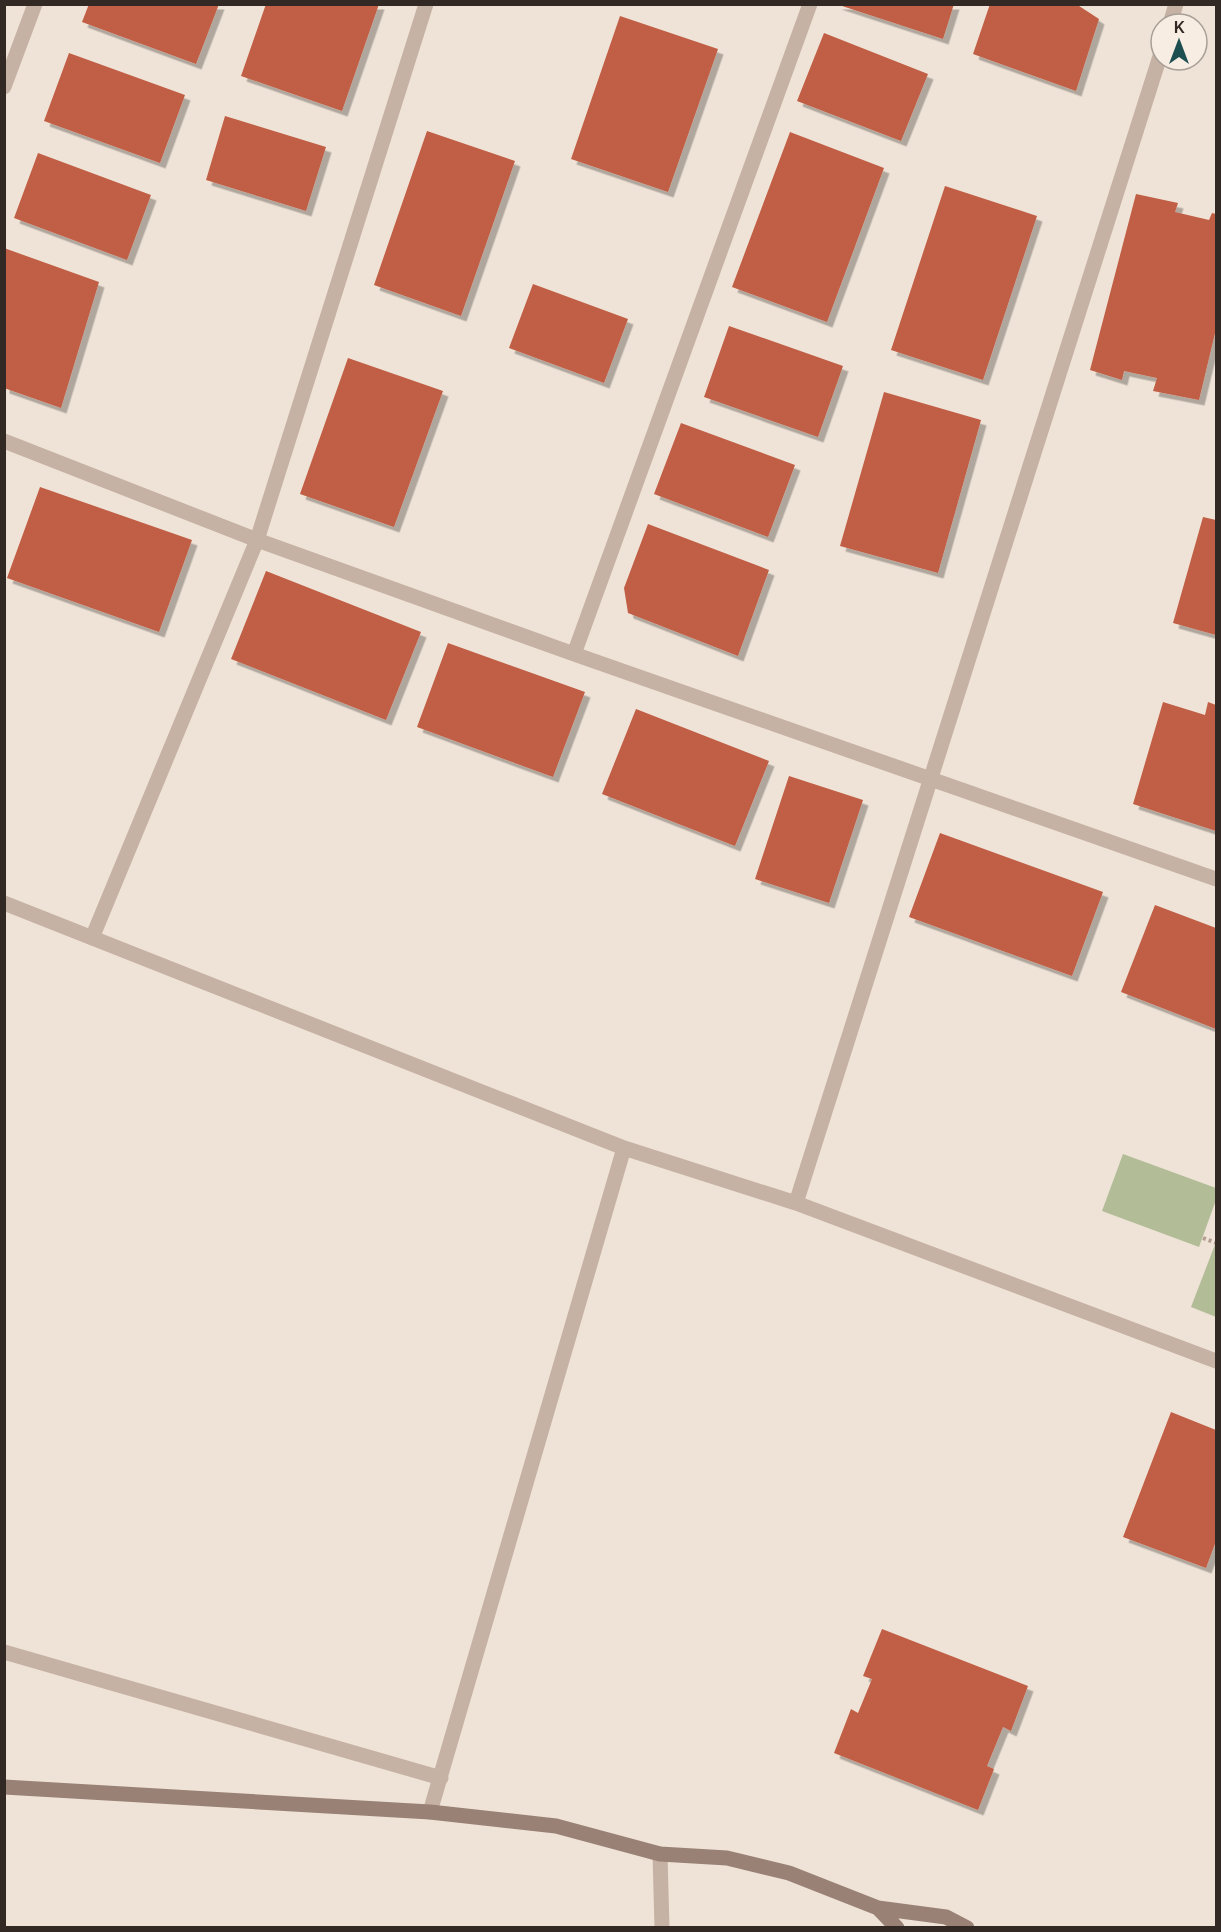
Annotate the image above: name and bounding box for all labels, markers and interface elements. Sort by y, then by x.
north arrow [1149,12,1209,72]
text: K [1174,18,1185,37]

